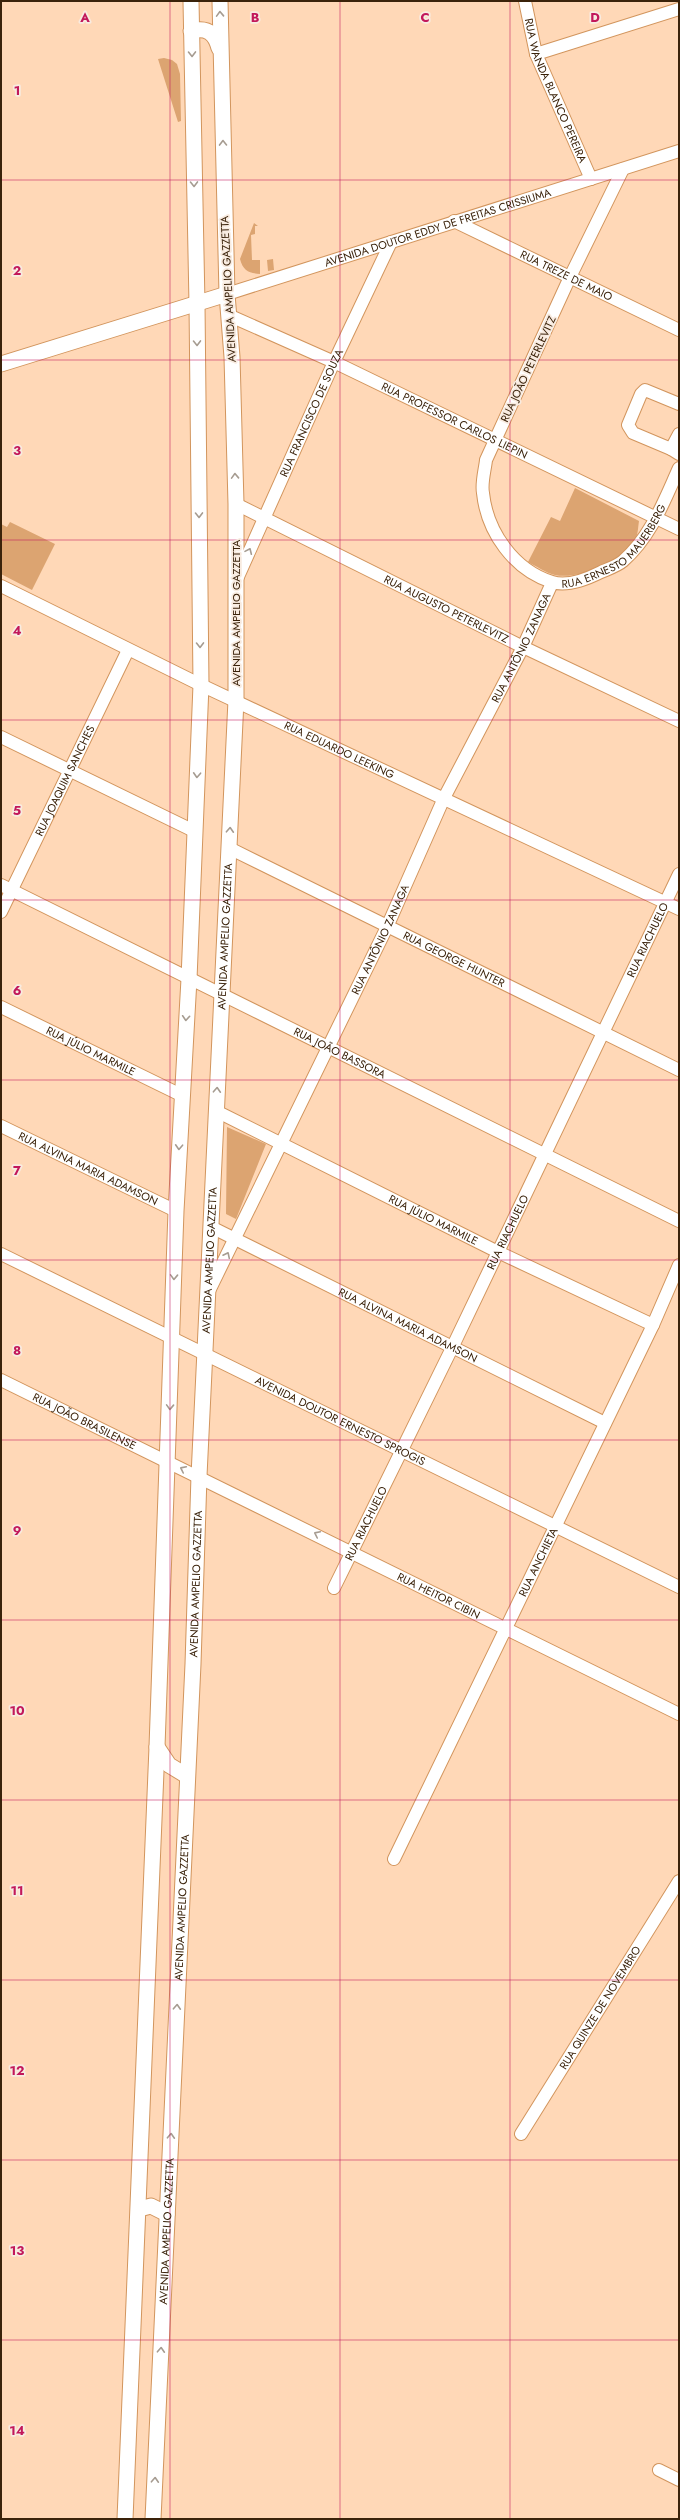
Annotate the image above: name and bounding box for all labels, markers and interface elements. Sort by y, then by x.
text: A [79,8,90,27]
text: B [251,8,260,27]
text: C [420,8,430,27]
text: D [590,8,600,27]
one-way arrow [216,11,224,17]
street label: RUA WANDA BLANCO PEREIRA [521,17,591,166]
one-way arrow [188,51,196,57]
text: 1 [14,81,20,100]
one-way arrow [219,140,227,146]
one-way arrow [190,181,199,187]
street label: AVENIDA DOUTOR EDDY DE FREITAS CRISSIUMA [322,184,554,271]
street label: AVENIDA AMPELIO GAZZETTA [216,215,240,363]
street label: RUA TREZE DE MAIO [518,246,616,305]
text: 2 [13,261,21,280]
street label: RUA JOÃO PETERLEVITZ [496,313,560,425]
one-way arrow [193,340,201,346]
street label: RUA FRANCISCO DE SOUZA [276,346,347,479]
street label: RUA PROFESSOR CARLOS LIEPIN [379,378,531,463]
text: 3 [13,441,21,460]
one-way arrow [231,473,240,479]
street label: RUA ERNESTO MAUERBERG [561,501,670,592]
one-way arrow [195,512,203,518]
street label: AVENIDA AMPELIO GAZZETTA [228,539,244,686]
one-way arrow [244,548,252,555]
street label: RUA AUGUSTO PETERLEVITZ [381,571,512,647]
street label: RUA ANTÔNIO ZANAGA [487,590,555,705]
text: 4 [12,621,22,640]
one-way arrow [196,642,204,648]
street label: RUA EDUARDO LEEKING [282,717,398,783]
street label: RUA JOAQUIM SANCHES [31,722,98,839]
one-way arrow [192,772,201,778]
text: 5 [13,801,21,820]
one-way arrow [225,827,234,833]
street label: AVENIDA AMPELIO GAZZETTA [213,862,236,1010]
street label: RUA ANTÔNIO ZANAGA [347,881,413,997]
street label: RUA RIACHUELO [623,900,672,980]
street label: RUA GEORGE HUNTER [400,927,508,991]
text: 6 [13,981,22,1000]
one-way arrow [182,1015,191,1021]
street label: RUA JÚLIO MARMILE [43,1022,138,1080]
street label: RUA JOÃO BASSORA [291,1023,389,1083]
one-way arrow [213,1087,222,1093]
street label: RUA ALVINA MARIA ADAMSON [16,1128,161,1209]
one-way arrow [174,1144,183,1150]
text: 7 [13,1161,21,1180]
street label: AVENIDA AMPELIO GAZZETTA [198,1186,221,1334]
street label: RUA JÚLIO MARMILE [386,1191,481,1249]
street label: RUA RIACHUELO [483,1192,532,1272]
one-way arrow [222,1251,230,1259]
one-way arrow [170,1274,178,1280]
street label: RUA ALVINA MARIA ADAMSON [336,1284,480,1366]
text: 8 [13,1341,21,1360]
street label: AVENIDA DOUTOR ERNESTO SPROGIS [252,1372,428,1469]
street label: RUA JOÃO BRASILENSE [30,1389,139,1453]
one-way arrow [165,1404,174,1410]
one-way arrow [180,1466,188,1474]
street label: RUA RIACHUELO [341,1483,391,1563]
street label: AVENIDA AMPELIO GAZZETTA [185,1510,206,1658]
text: 9 [13,1521,22,1540]
street label: RUA ANCHIETA [514,1524,562,1599]
one-way arrow [314,1531,322,1539]
street label: RUA HEITOR CIBIN [395,1568,483,1623]
text: 10 [9,1701,25,1720]
street label: AVENIDA AMPELIO GAZZETTA [170,1833,193,1981]
text: 11 [10,1881,24,1900]
street label: RUA QUINZE DE NOVEMBRO [555,1943,645,2072]
one-way arrow [172,2004,181,2010]
text: 12 [9,2061,25,2080]
one-way arrow [166,2133,175,2139]
street label: AVENIDA AMPELIO GAZZETTA [155,2157,178,2305]
text: 13 [10,2241,24,2260]
one-way arrow [156,2347,165,2353]
text: 14 [9,2421,25,2440]
one-way arrow [151,2477,159,2483]

